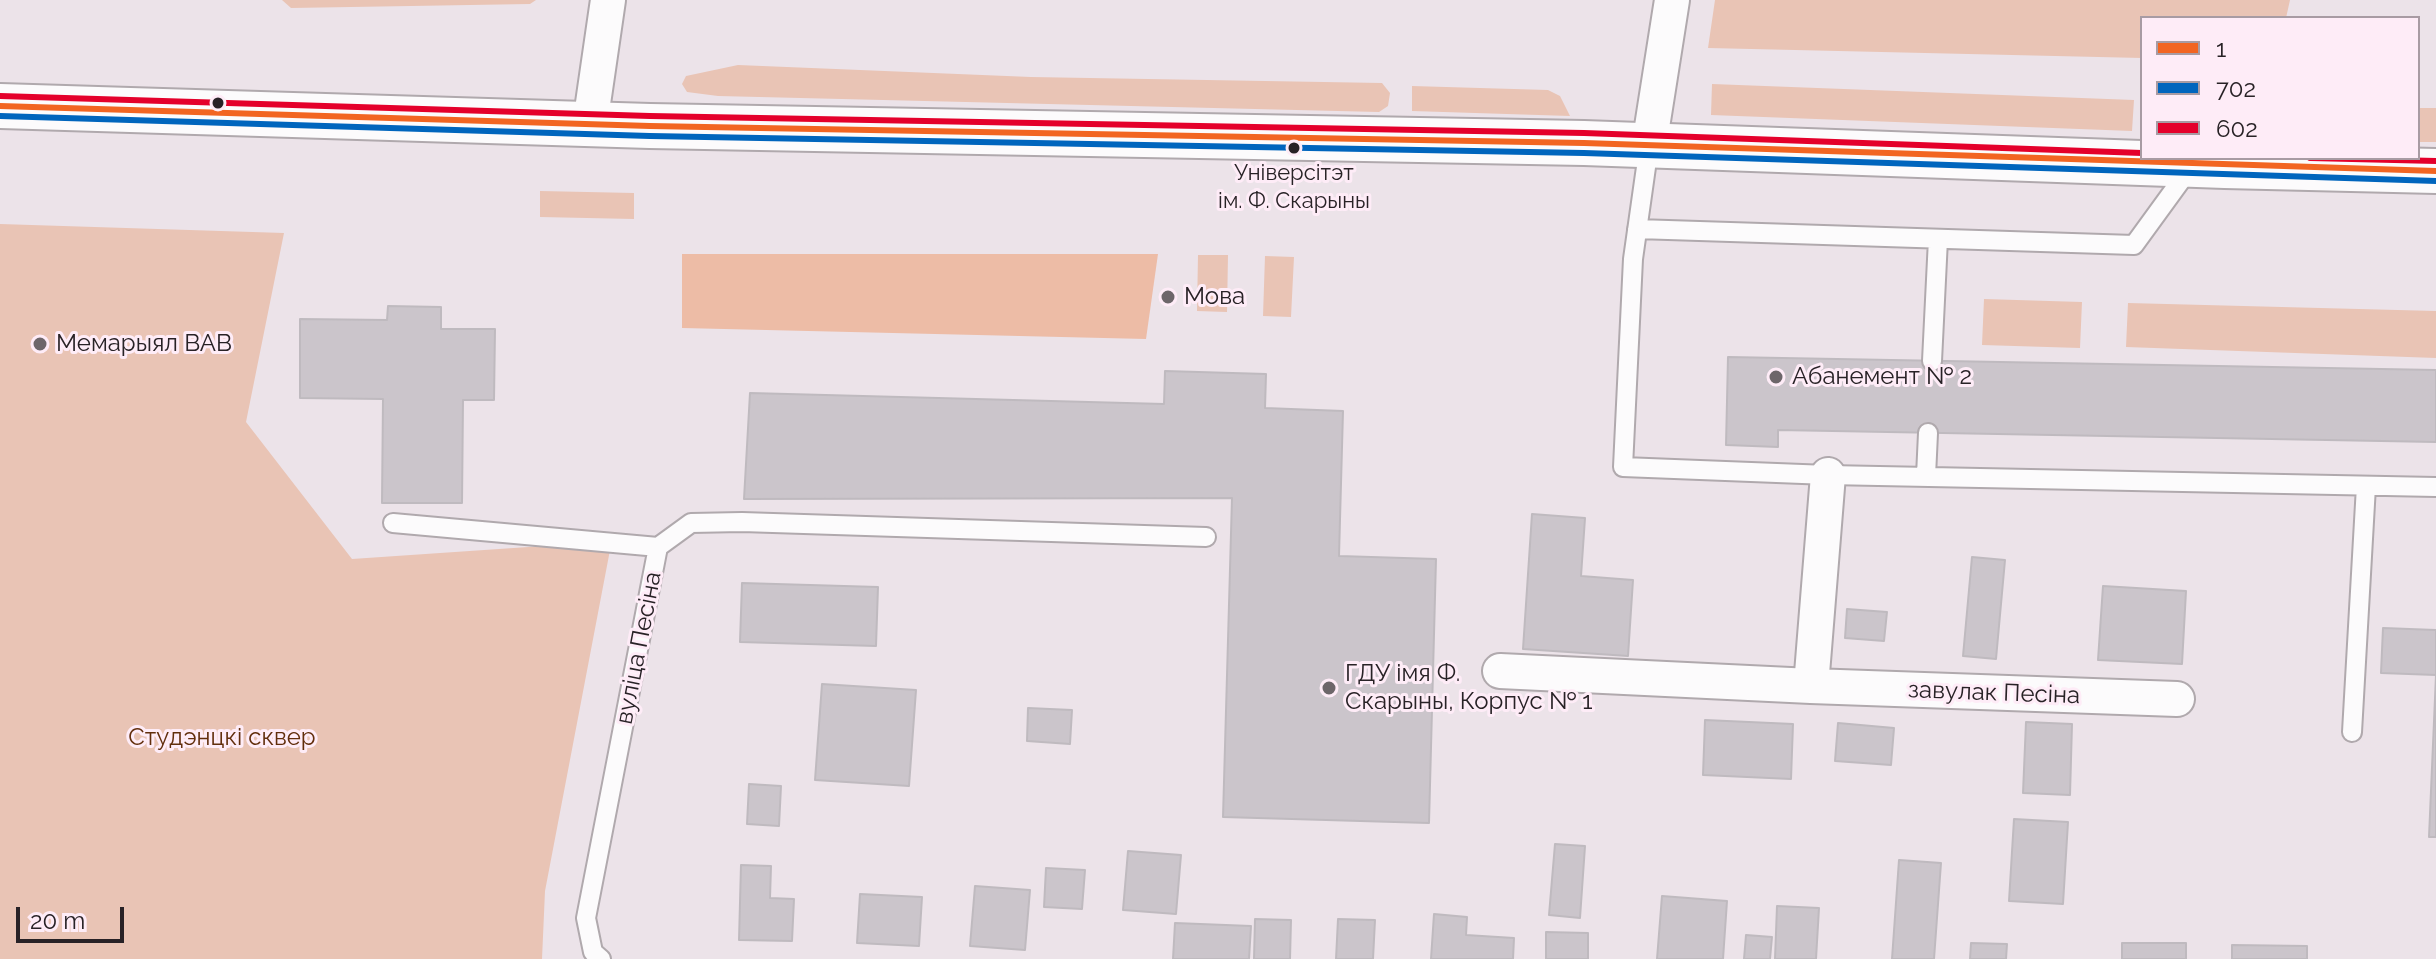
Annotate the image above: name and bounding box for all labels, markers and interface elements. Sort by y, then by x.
legend [2140,16,2420,160]
text: 1 [2216,34,2226,63]
text: 702 [2216,74,2256,103]
unlabelled marker [210,95,226,111]
text: 602 [2216,114,2258,143]
marker: Універсітэт ім. Ф. Скарыны [1286,140,1302,156]
place label: Універсітэт ім. Ф. Скарыны [1218,160,1370,212]
place label: Мова [1184,283,1245,311]
marker: Мова [1159,288,1177,306]
place label: Мемарыял ВАВ [56,330,232,358]
marker: Мемарыял ВАВ [31,335,49,353]
place label: Абанемент № 2 [1792,363,1972,391]
marker: Абанемент № 2 [1767,368,1785,386]
street label: вуліца Песіна [610,569,668,727]
place label: ГДУ імя Ф. Скарыны, Корпус № 1 [1345,660,1593,716]
street label: завулак Песіна [1908,676,2080,710]
marker: ГДУ імя Ф. Скарыны, Корпус № 1 [1320,679,1338,697]
park label: Студэнцкі сквер [128,724,316,752]
scale bar [20,891,128,941]
text: 20 m [30,906,85,935]

